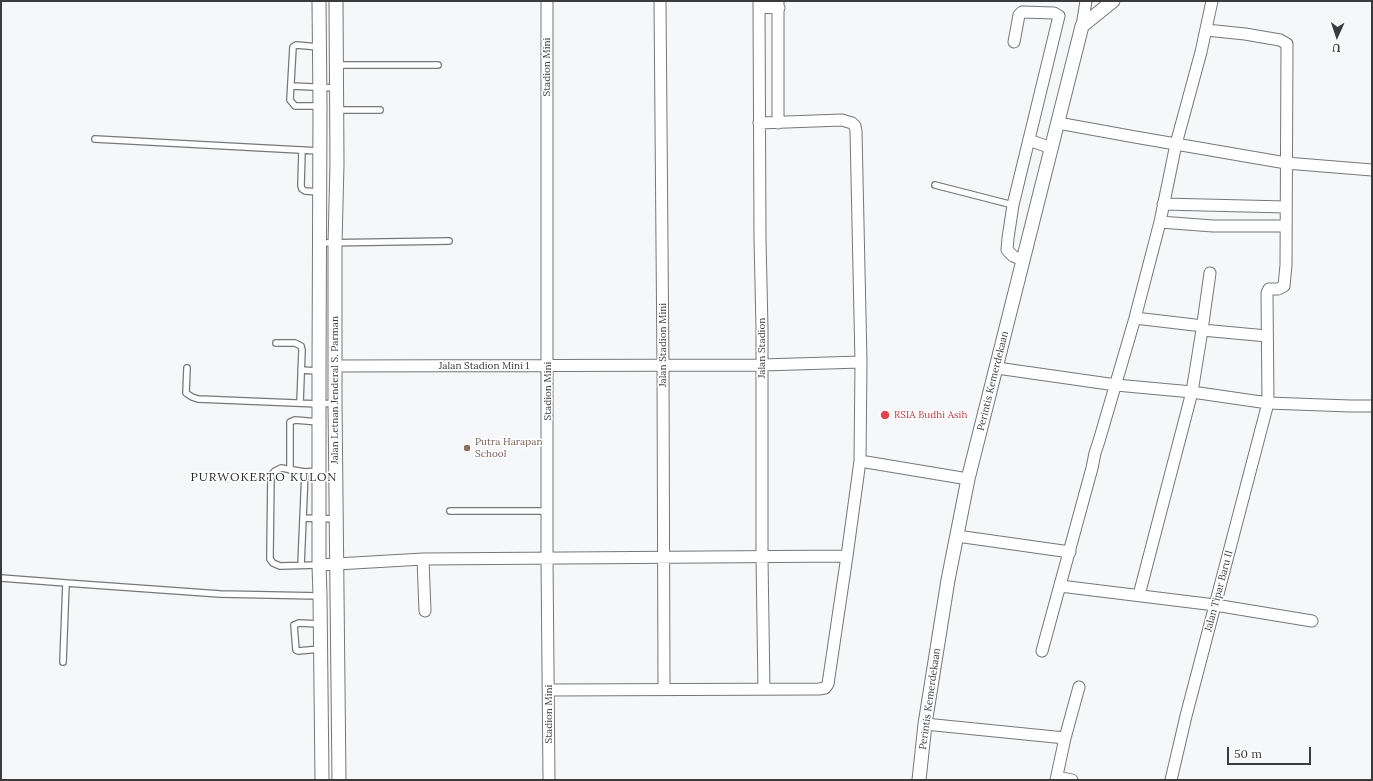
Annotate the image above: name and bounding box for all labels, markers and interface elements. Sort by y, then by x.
north arrow [1317,16,1357,56]
street label: Stadion Mini [541,38,553,96]
text: U [1332,41,1341,55]
street label: Jalan Stadion Mini [657,303,669,387]
street label: Jalan Letnan Jenderal S. Parman [329,316,341,464]
street label: Jalan Stadion [756,318,768,378]
street label: Perintis Kemerdekaan [975,330,1011,432]
street label: Jalan Stadion Mini 1 [439,360,529,372]
street label: Stadion Mini [542,362,554,420]
marker: RSIA Budhi Asih [879,409,891,421]
place label: RSIA Budhi Asih [894,409,967,421]
place label: Putra Harapan School [475,436,542,460]
marker: Putra Harapan School [462,443,472,453]
district label: PURWOKERTO KULON [191,471,337,485]
street label: Jalan Tipar Baru II [1202,549,1236,633]
street label: Perintis Kemerdekaan [917,648,943,750]
street label: Stadion Mini [543,685,555,743]
scale bar [1229,739,1313,765]
text: 50 m [1234,746,1262,761]

